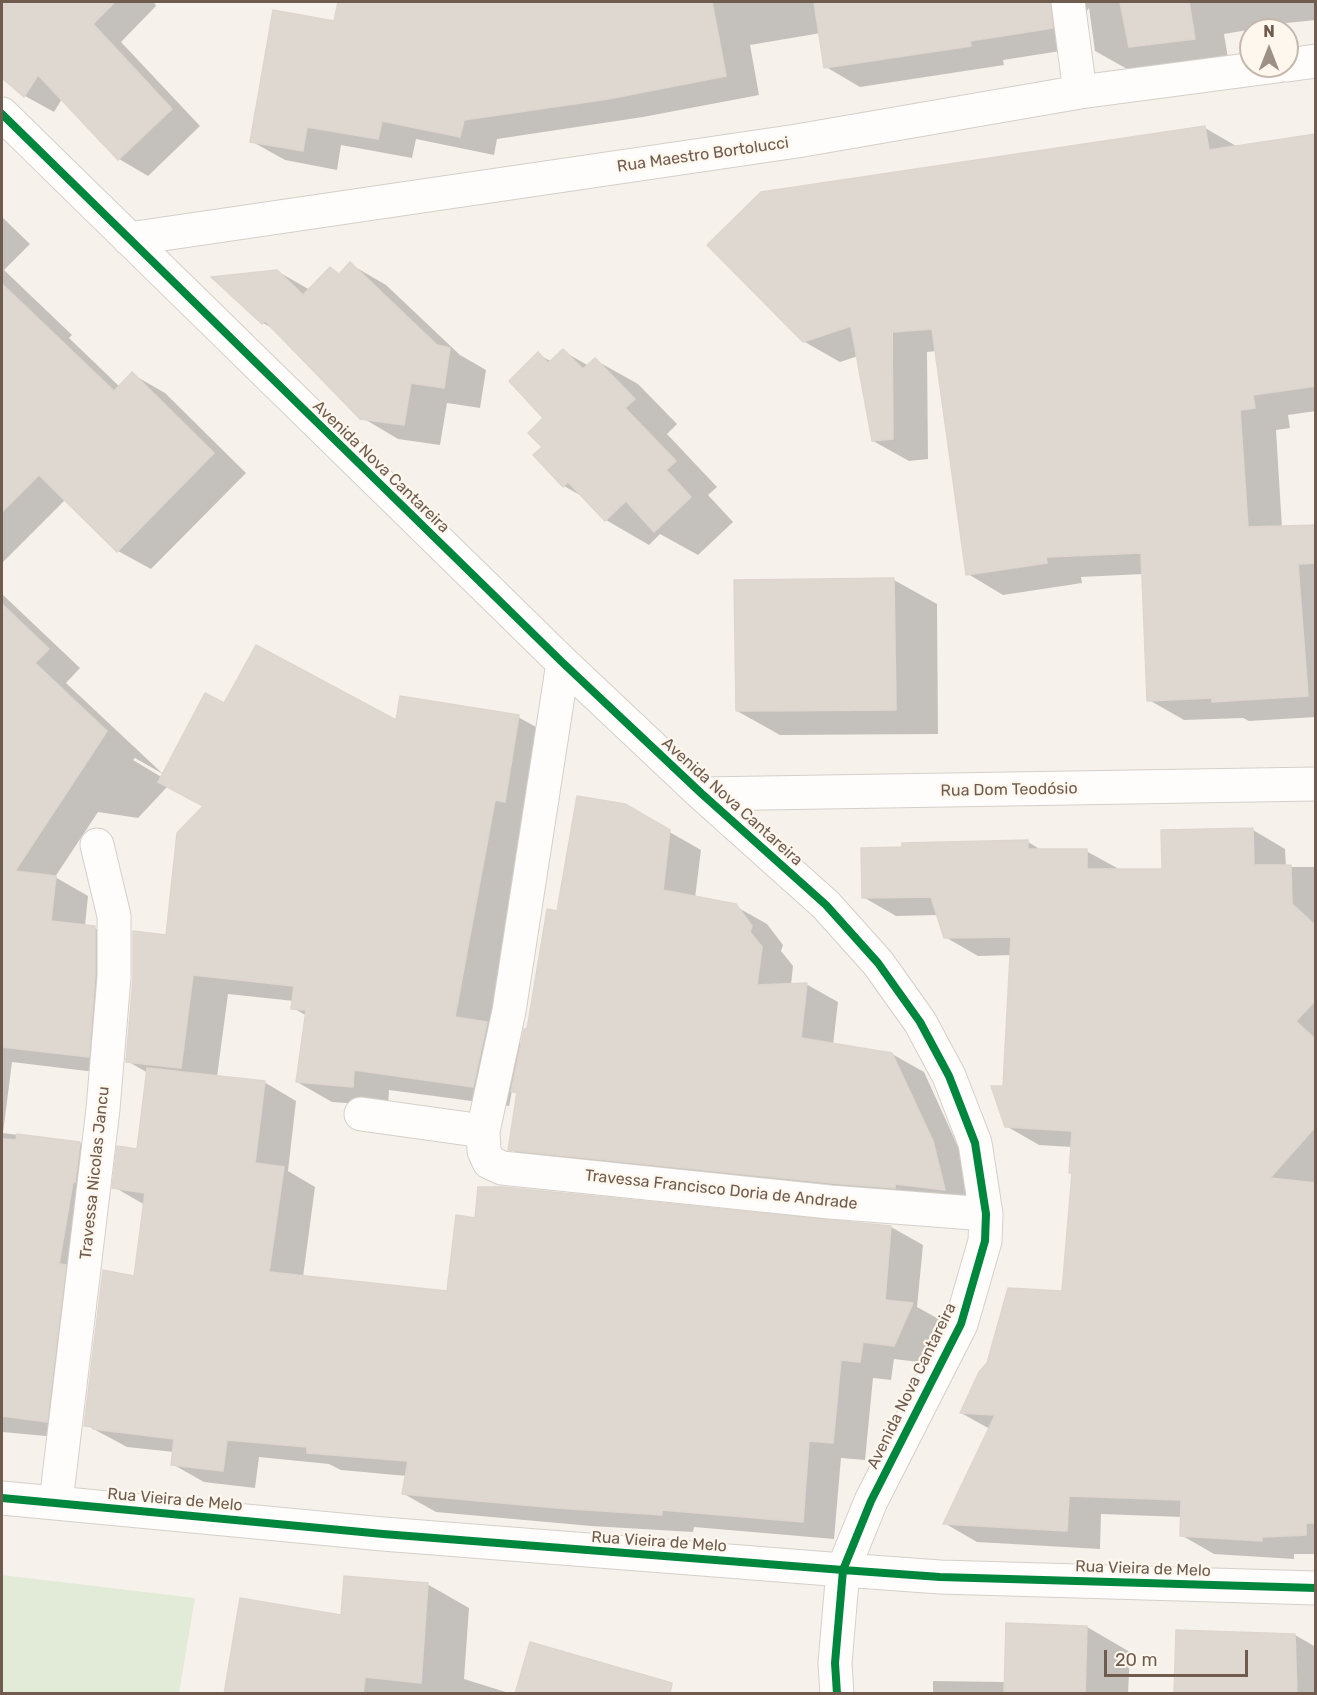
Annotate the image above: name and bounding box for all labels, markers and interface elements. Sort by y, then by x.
north arrow [1239,18,1299,78]
text: N [1263,22,1275,41]
street label: Rua Maestro Bortolucci [616,133,790,177]
street label: Avenida Nova Cantareira [309,397,453,537]
street label: Avenida Nova Cantareira [658,734,806,870]
street label: Rua Dom Teodósio [940,779,1078,801]
street label: Travessa Nicolas Jancu [76,1085,114,1261]
street label: Travessa Francisco Doria de Andrade [584,1166,858,1214]
street label: Avenida Nova Cantareira [863,1300,961,1472]
street label: Rua Vieira de Melo [107,1485,243,1515]
street label: Rua Vieira de Melo [591,1528,727,1556]
street label: Rua Vieira de Melo [1075,1557,1211,1581]
scale bar [1107,1638,1251,1676]
text: 20 m [1115,1649,1157,1671]

